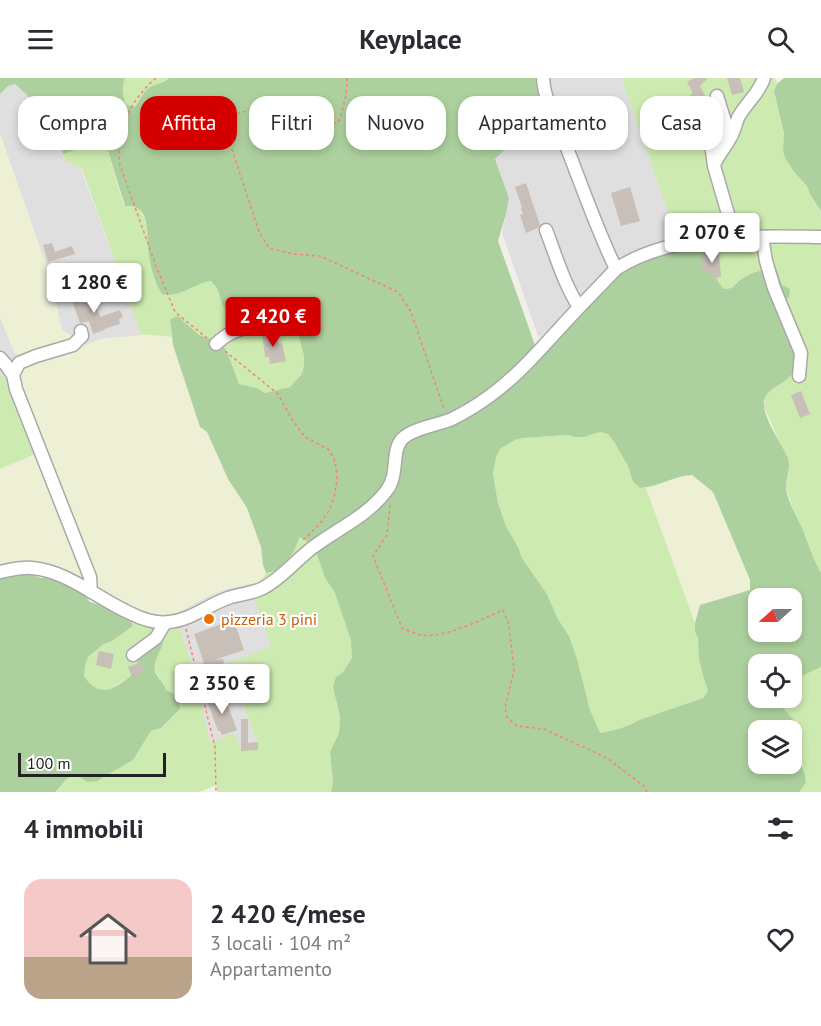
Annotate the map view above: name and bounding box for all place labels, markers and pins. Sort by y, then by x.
pin: 2 070 € [657,213,767,264]
pin: 1 280 € [39,263,149,314]
pin: 2 420 € [218,297,328,348]
place label: pizzeria 3 pini [221,609,317,629]
marker: pizzeria 3 pini [202,612,216,626]
pin: 2 350 € [167,664,277,715]

